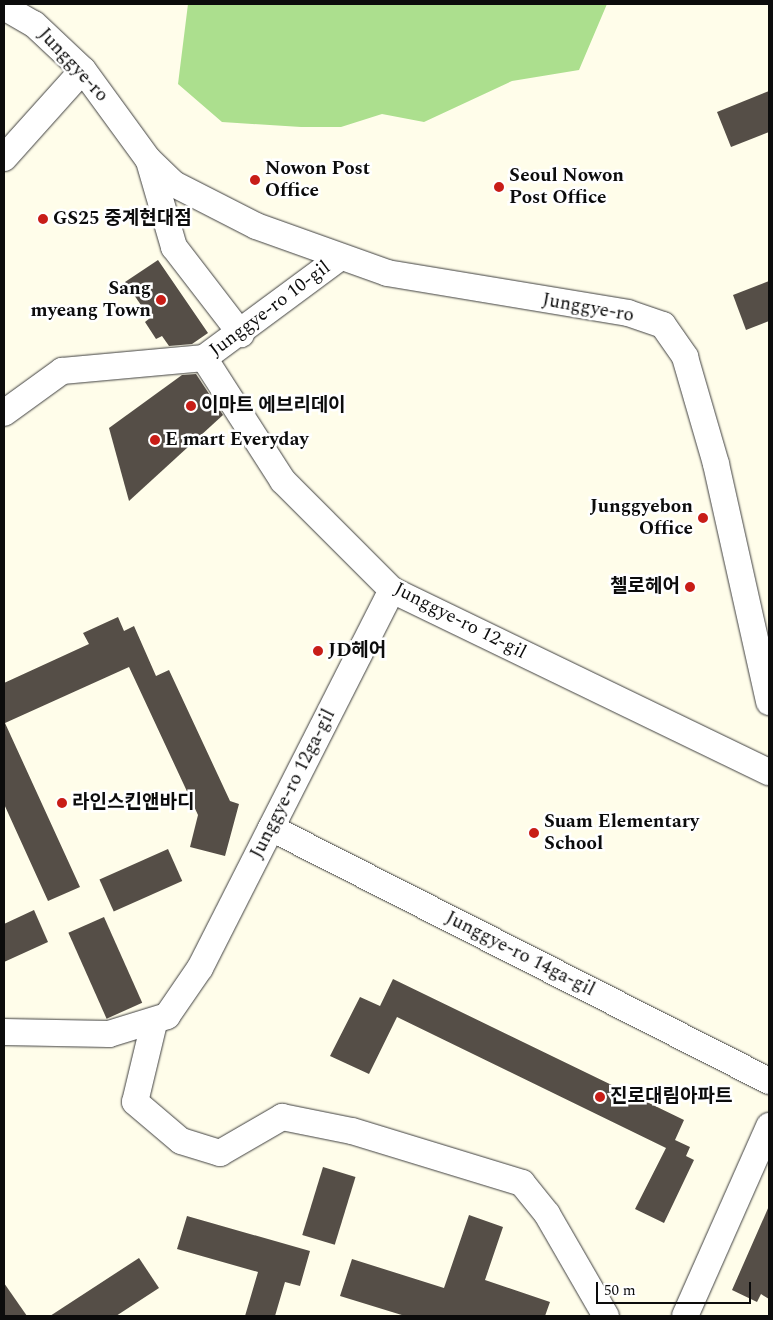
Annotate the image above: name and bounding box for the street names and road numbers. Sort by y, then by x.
street label: Junggye-ro [33,23,113,107]
street label: Junggye-ro 10-gil [205,256,335,362]
street label: Junggye-ro [540,289,636,327]
street label: Junggye-ro 12-gil [390,578,530,664]
street label: Junggye-ro 12ga-gil [245,706,341,862]
street label: Junggye-ro 14ga-gil [442,906,598,1002]

